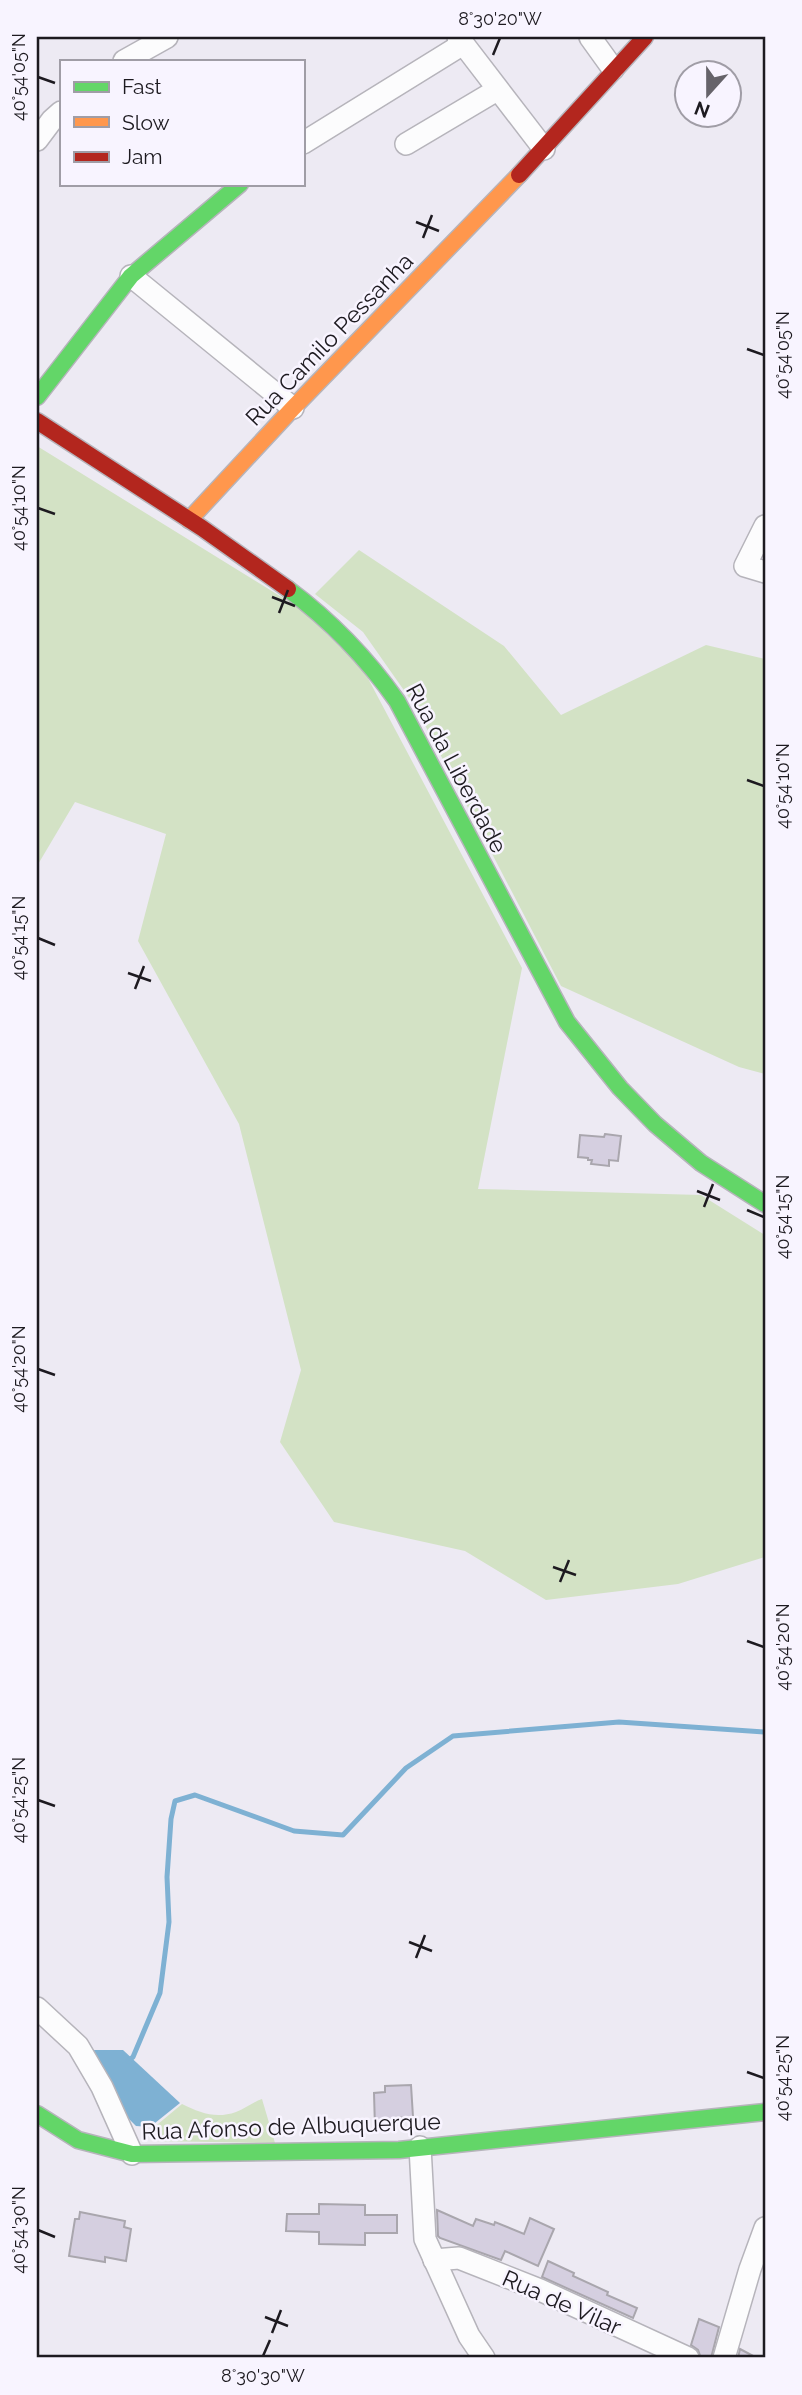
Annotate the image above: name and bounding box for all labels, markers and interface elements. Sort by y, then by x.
text: 8°30'20"W [458,8,542,29]
text: 40°54'05"N [8,33,29,121]
legend [60,60,304,186]
north arrow [672,60,742,130]
text: Fast [122,74,162,99]
text: N [691,97,713,123]
text: Slow [122,110,170,135]
text: Jam [122,144,163,169]
street label: Rua Camilo Pessanha [240,247,418,431]
text: 40°54'05"N [772,311,793,399]
text: 40°54'10"N [8,465,29,551]
street label: Rua da Liberdade [401,679,513,857]
text: 40°54'10"N [772,743,793,829]
text: 40°54'15"N [8,896,29,980]
text: 40°54'15"N [772,1175,793,1259]
text: 40°54'20"N [8,1325,29,1413]
text: 40°54'20"N [772,1603,793,1691]
text: 40°54'25"N [8,1757,29,1843]
text: 40°54'25"N [772,2035,793,2121]
street label: Rua Afonso de Albuquerque [141,2107,441,2145]
text: 40°54'30"N [8,2186,29,2274]
street label: Rua de Vilar [498,2264,626,2340]
text: 8°30'30"W [221,2365,305,2386]

